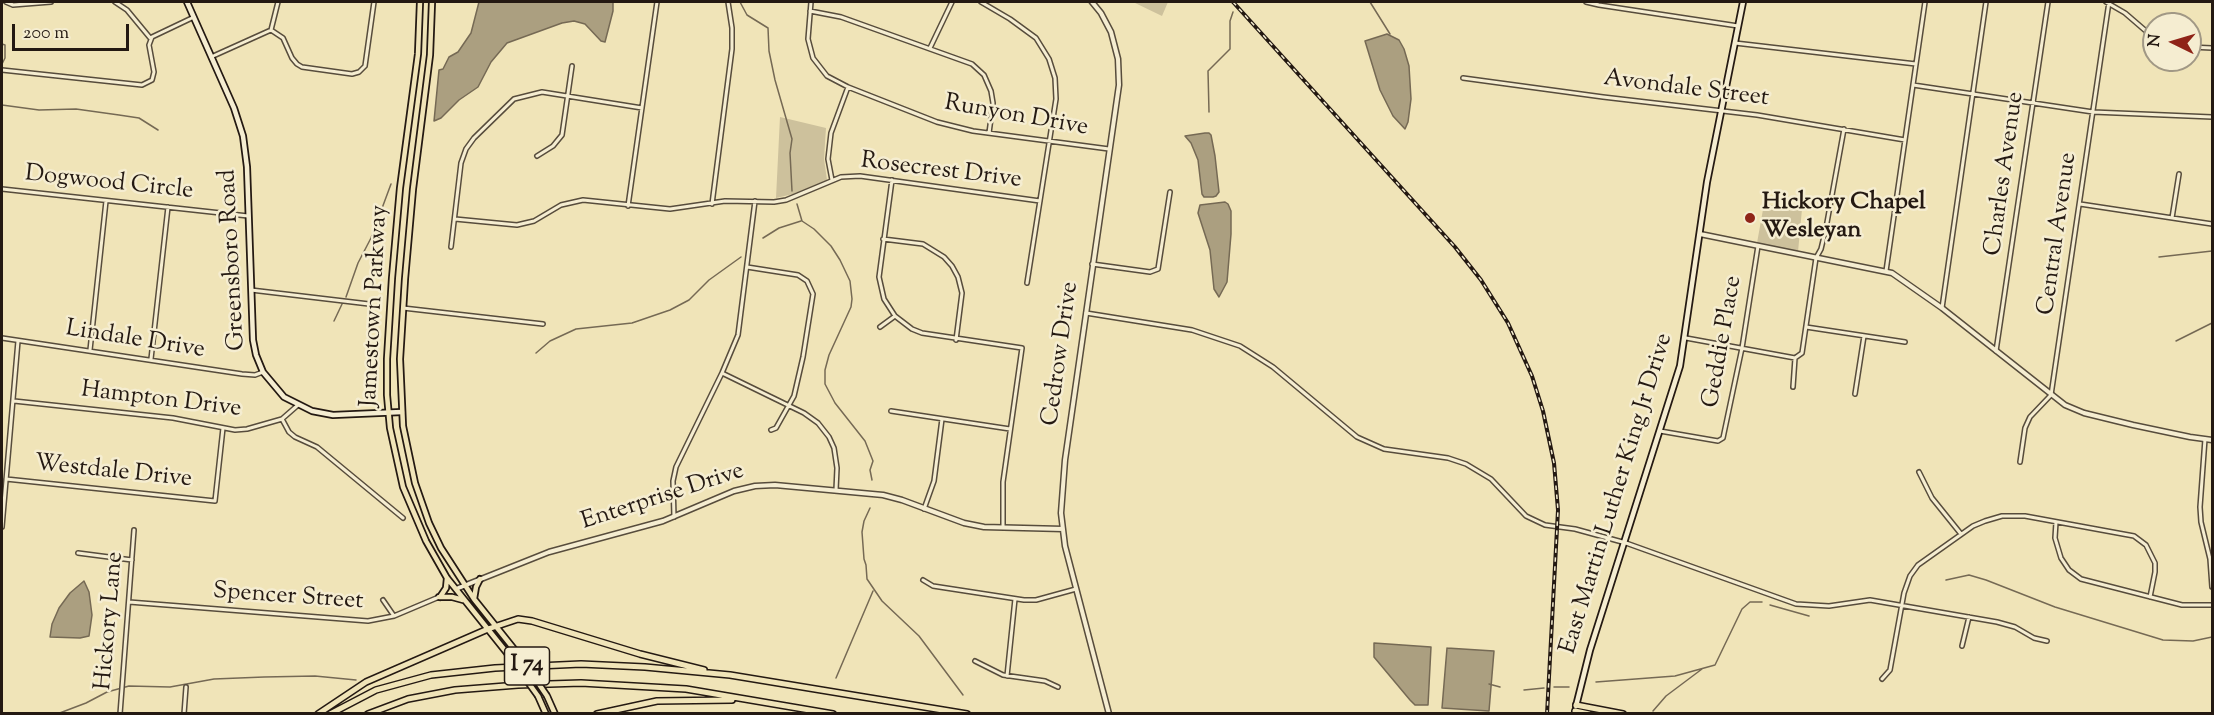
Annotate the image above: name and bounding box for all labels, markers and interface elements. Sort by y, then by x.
scale bar [15,12,132,50]
north arrow [2142,12,2202,72]
text: 200 m [23,21,69,47]
text: N [2144,33,2168,48]
street label: Avondale Street [1602,66,1770,114]
street label: Runyon Drive [942,90,1090,144]
street label: Charles Avenue [1980,90,2032,258]
street label: Rosecrest Drive [859,148,1023,196]
street label: Central Avenue [2033,151,2085,317]
street label: Dogwood Circle [23,161,195,207]
street label: Greensboro Road [215,168,253,352]
place label: Hickory Chapel Wesleyan [1762,190,1926,246]
street label: Jamestown Parkway [356,204,396,408]
marker: Hickory Chapel Wesleyan [1743,211,1757,225]
street label: Geddie Place [1698,274,1750,410]
street label: Cedrow Drive [1038,280,1086,428]
street label: Lindale Drive [63,316,207,366]
street label: East Martin Luther King Jr Drive [1555,330,1681,658]
street label: Hampton Drive [79,377,243,425]
street label: Westdale Drive [33,450,193,496]
street label: Enterprise Drive [578,458,748,538]
street label: Hickory Lane [91,551,131,691]
street label: Spencer Street [212,578,364,618]
road number: I 74 [504,647,550,685]

